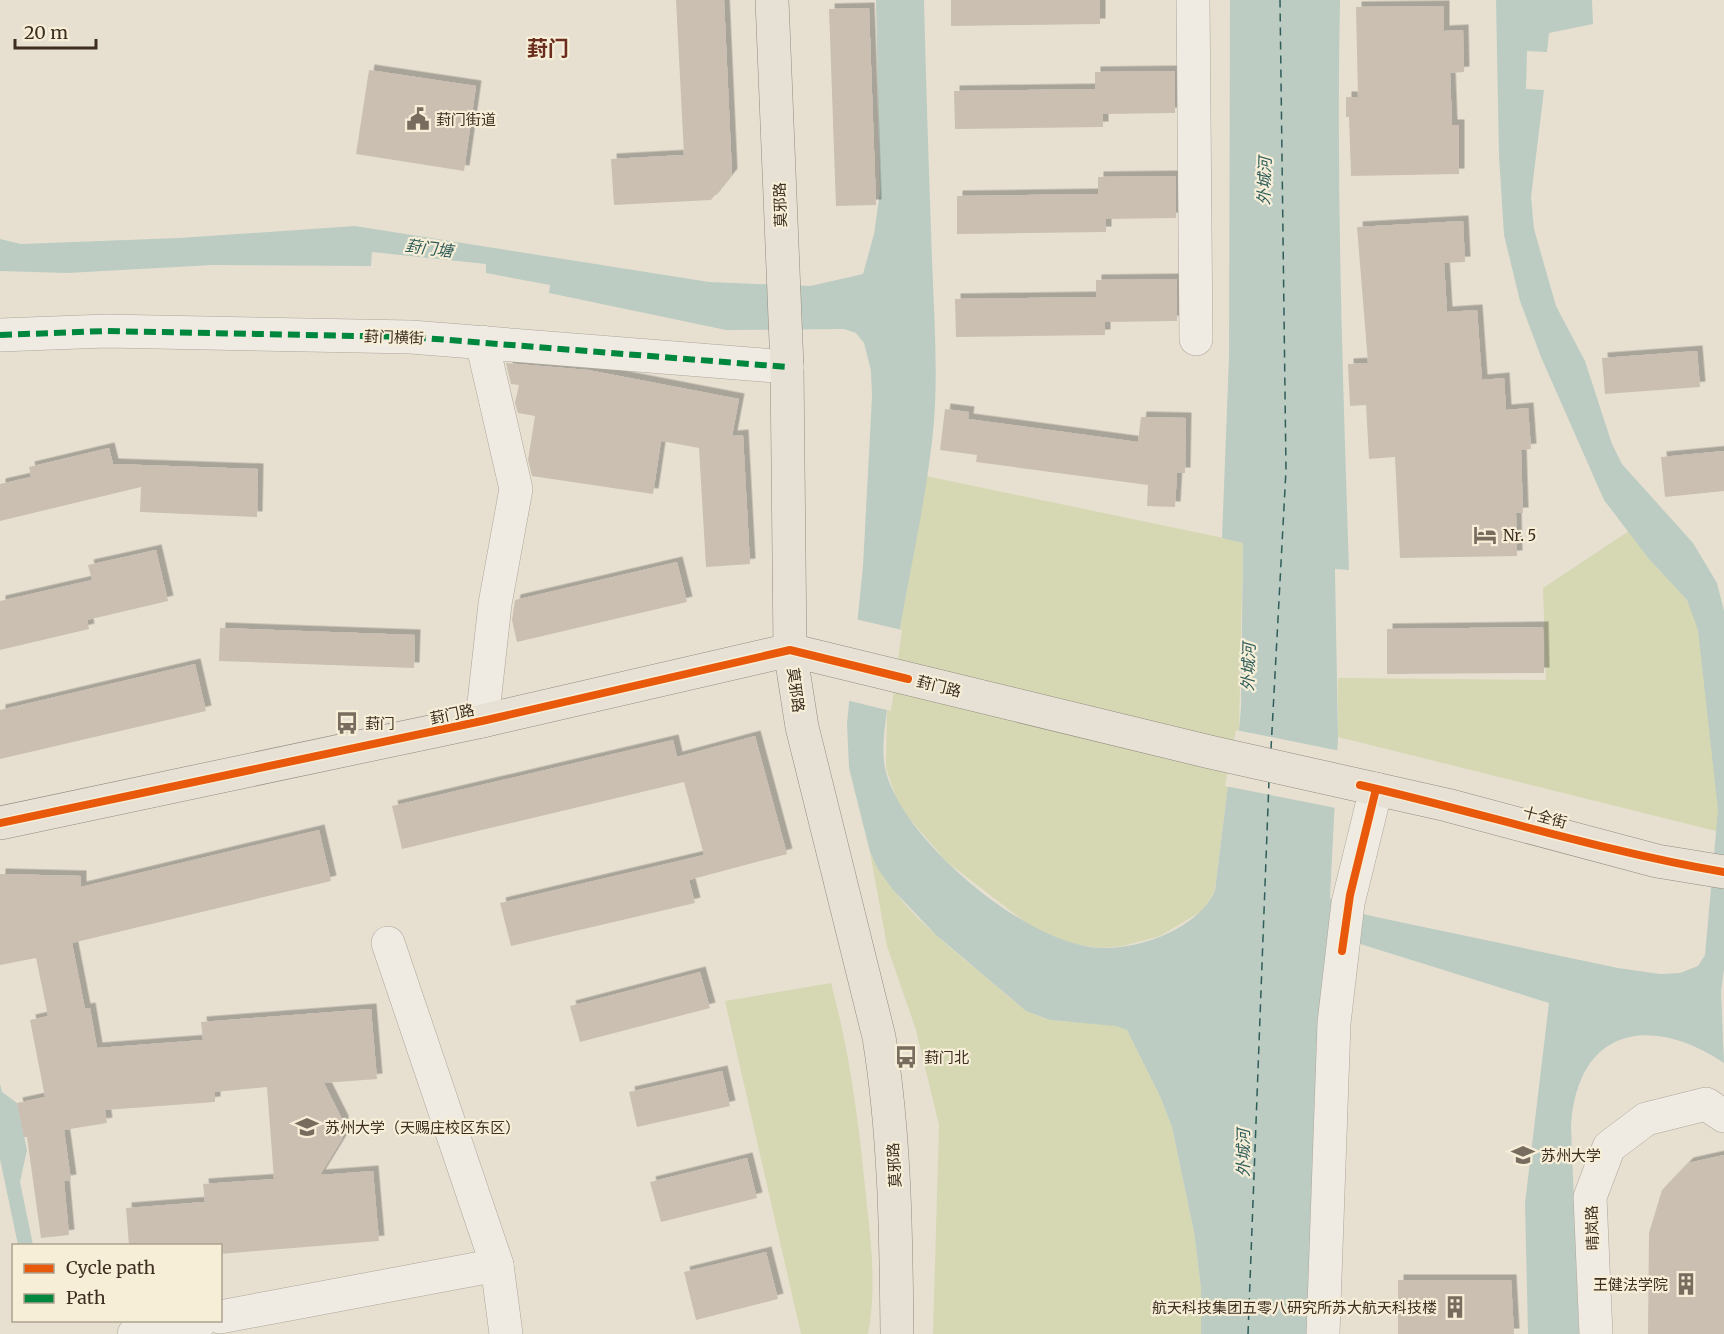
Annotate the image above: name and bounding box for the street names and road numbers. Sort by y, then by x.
street label: 莫邪路 [770,182,790,228]
street label: 葑门横街 [364,326,424,348]
street label: 莫邪路 [783,666,809,714]
street label: 葑门路 [915,671,963,701]
street label: 葑门路 [428,700,476,728]
street label: 十全街 [1521,802,1569,832]
street label: 莫邪路 [883,1142,905,1188]
street label: 晴岚路 [1582,1205,1602,1251]

